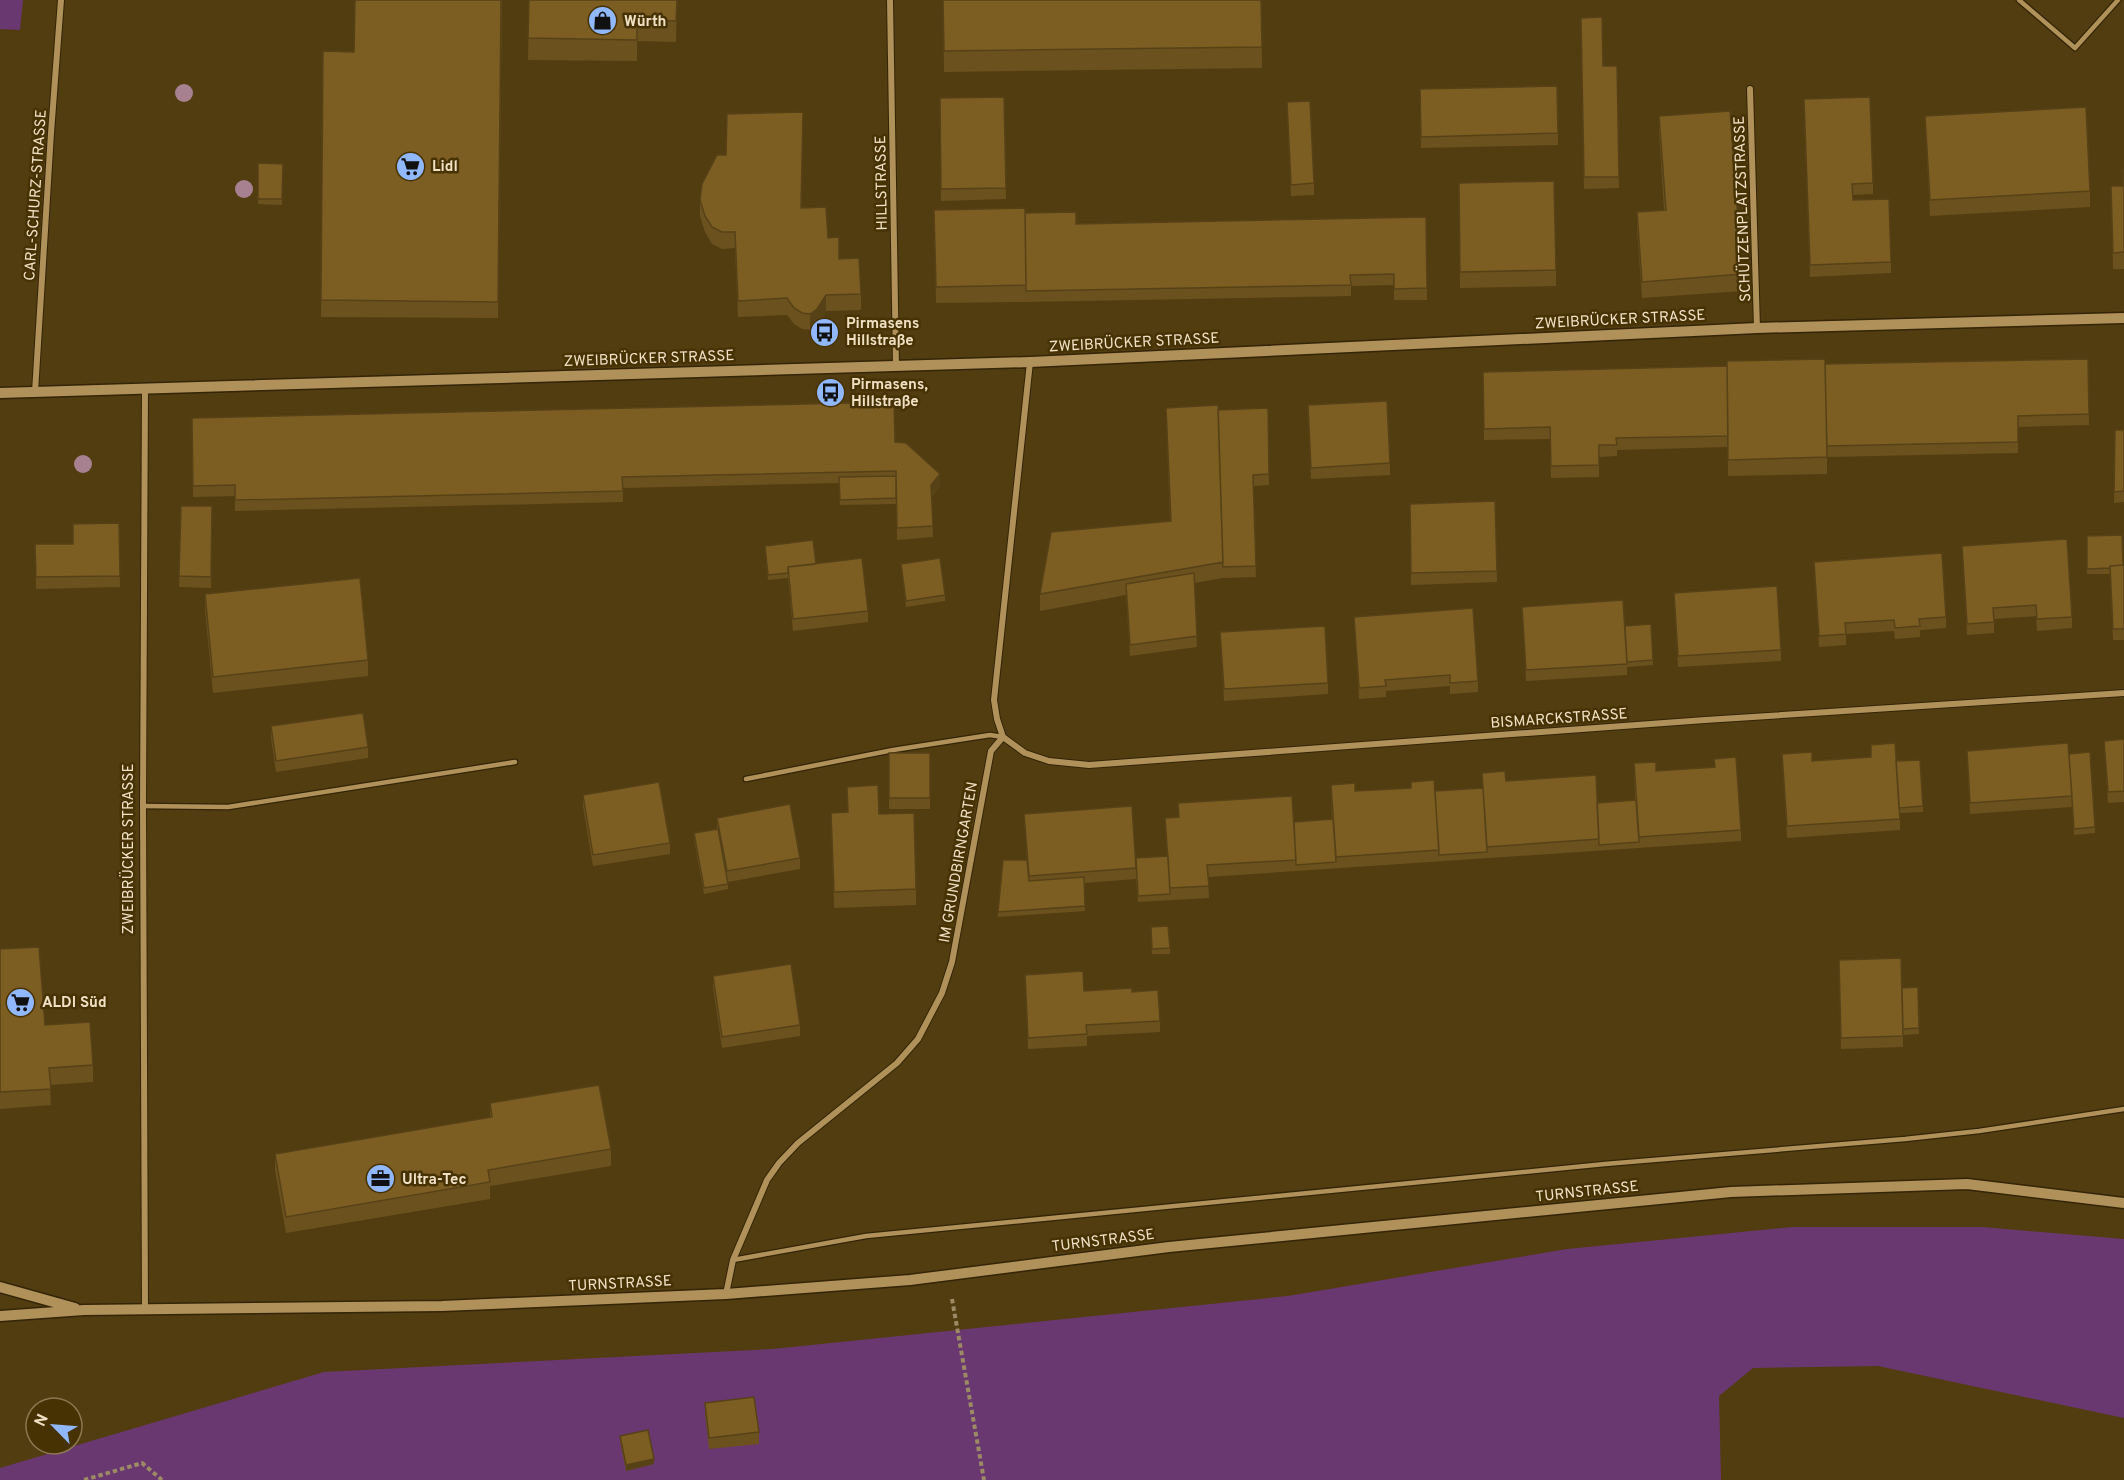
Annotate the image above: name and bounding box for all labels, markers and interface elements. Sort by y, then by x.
shop icon: Würth [587,5,619,37]
place label: Würth [624,13,666,32]
street label: CARL-SCHURZ-STRASSE [21,109,52,281]
street label: SCHÜTZENPLATZSTRASSE [1730,116,1756,302]
street label: HILLSTRASSE [872,135,893,231]
supermarket icon: Lidl [395,150,427,182]
place label: Lidl [432,158,458,177]
street label: ZWEIBRÜCKER STRASSE [1534,306,1706,334]
place label: Pirmasens Hillstraße [846,315,919,351]
bus stop icon: Pirmasens Hillstraße [809,316,841,348]
street label: ZWEIBRÜCKER STRASSE [1048,329,1220,357]
street label: ZWEIBRÜCKER STRASSE [563,346,735,372]
place label: Pirmasens, Hillstraße [851,376,928,412]
bus stop icon: Pirmasens, Hillstraße [814,377,846,409]
street label: BISMARCKSTRASSE [1490,705,1628,734]
street label: ZWEIBRÜCKER STRASSE [119,764,139,934]
street label: IM GRUNDBIRNGARTEN [936,780,983,944]
supermarket icon: ALDI Süd [5,986,37,1018]
place label: ALDI Süd [42,994,107,1013]
office icon: Ultra-Tec [365,1163,397,1195]
place label: Ultra-Tec [402,1171,467,1190]
street label: TURNSTRASSE [1535,1178,1640,1207]
street label: TURNSTRASSE [1051,1226,1156,1257]
street label: TURNSTRASSE [568,1272,672,1297]
north arrow [24,1396,84,1456]
text: N [31,1411,54,1430]

